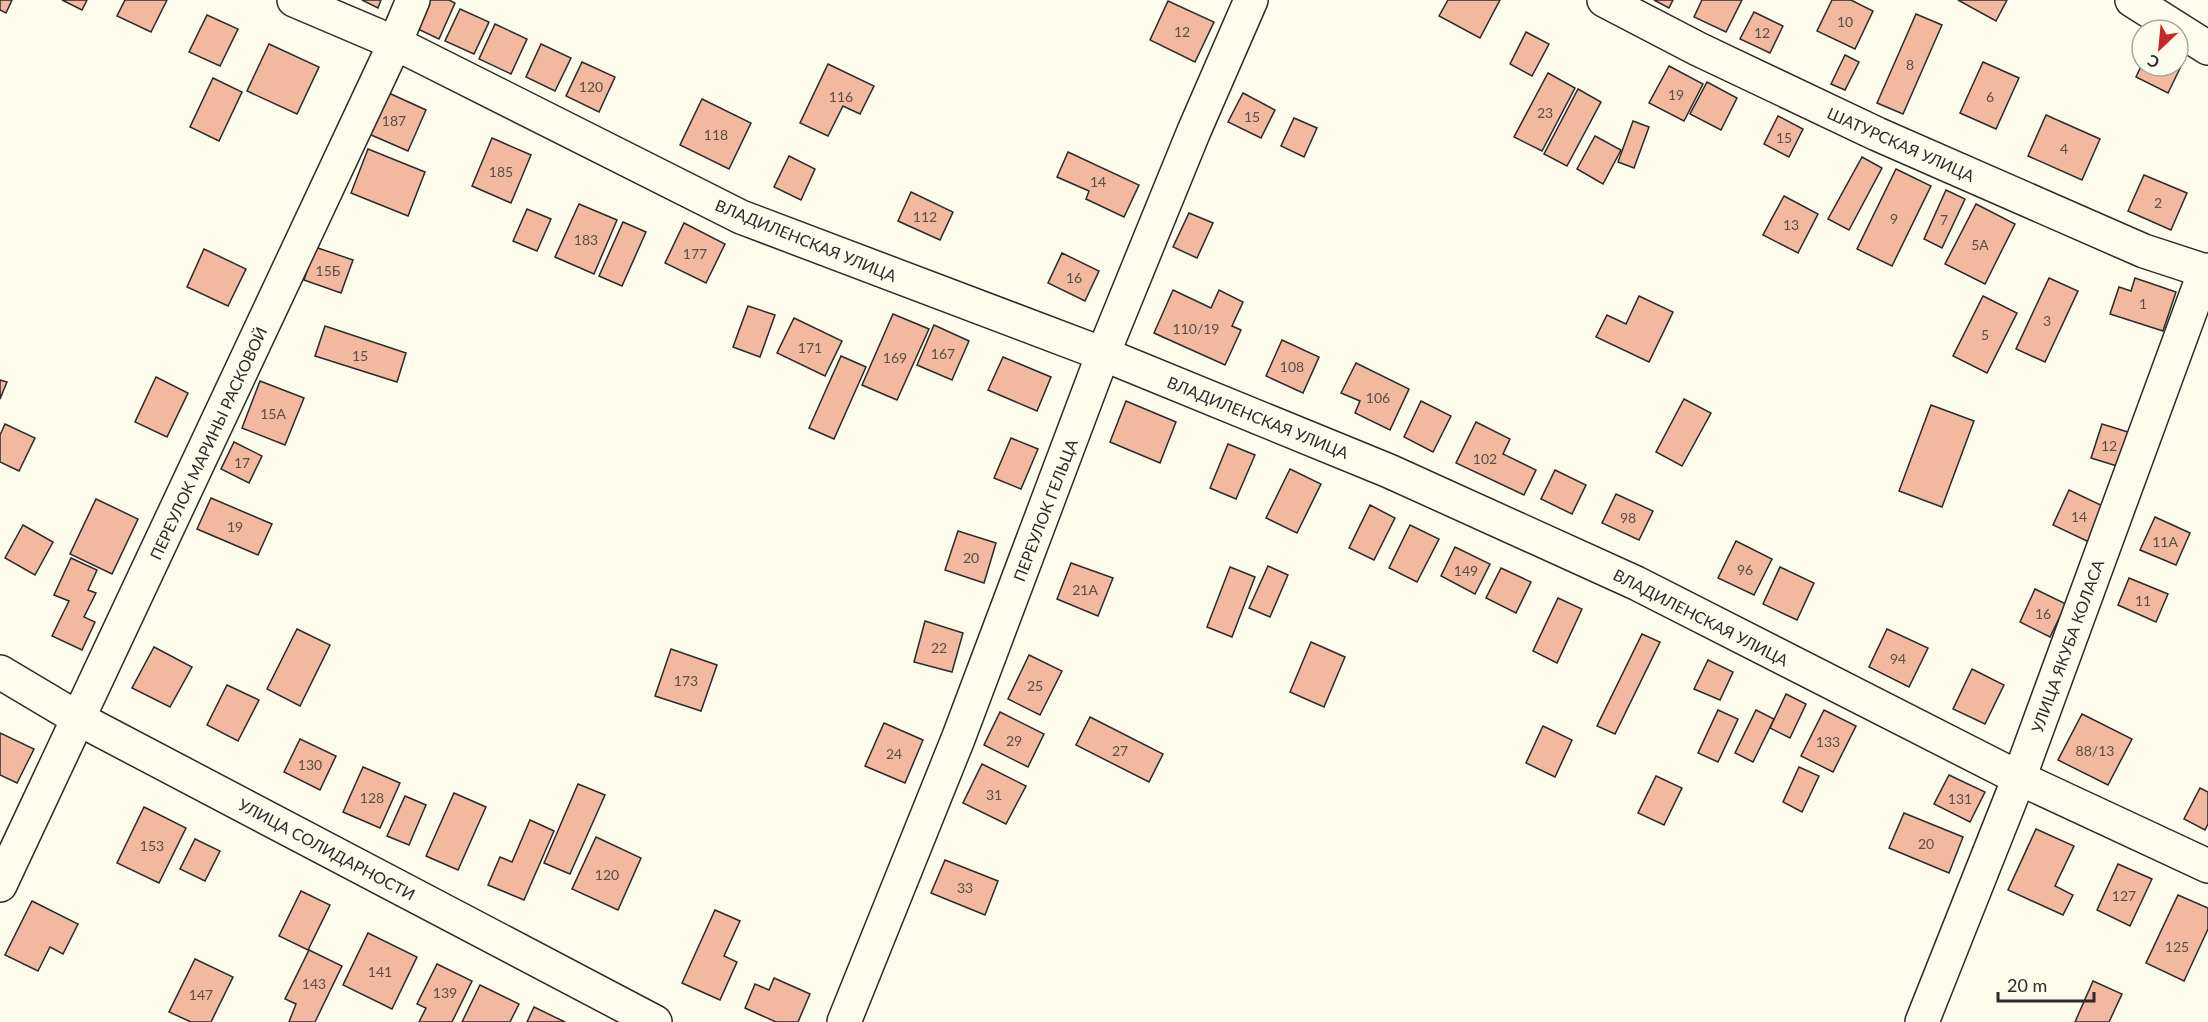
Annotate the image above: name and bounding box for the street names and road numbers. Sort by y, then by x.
street label: ШАТУРСКАЯ УЛИЦА [1824,103,1978,185]
street label: ВЛАДИЛЕНСКАЯ УЛИЦА [713,195,900,285]
street label: ПЕРЕУЛОК МАРИНЫ РАСКОВОЙ [146,324,270,562]
street label: ВЛАДИЛЕНСКАЯ УЛИЦА [1165,372,1352,462]
street label: ПЕРЕУЛОК ГЕЛЬЦА [1009,436,1081,584]
street label: УЛИЦА ЯКУБА КОЛАСА [2027,557,2107,735]
street label: ВЛАДИЛЕНСКАЯ УЛИЦА [1610,565,1792,670]
street label: УЛИЦА СОЛИДАРНОСТИ [235,794,419,904]

